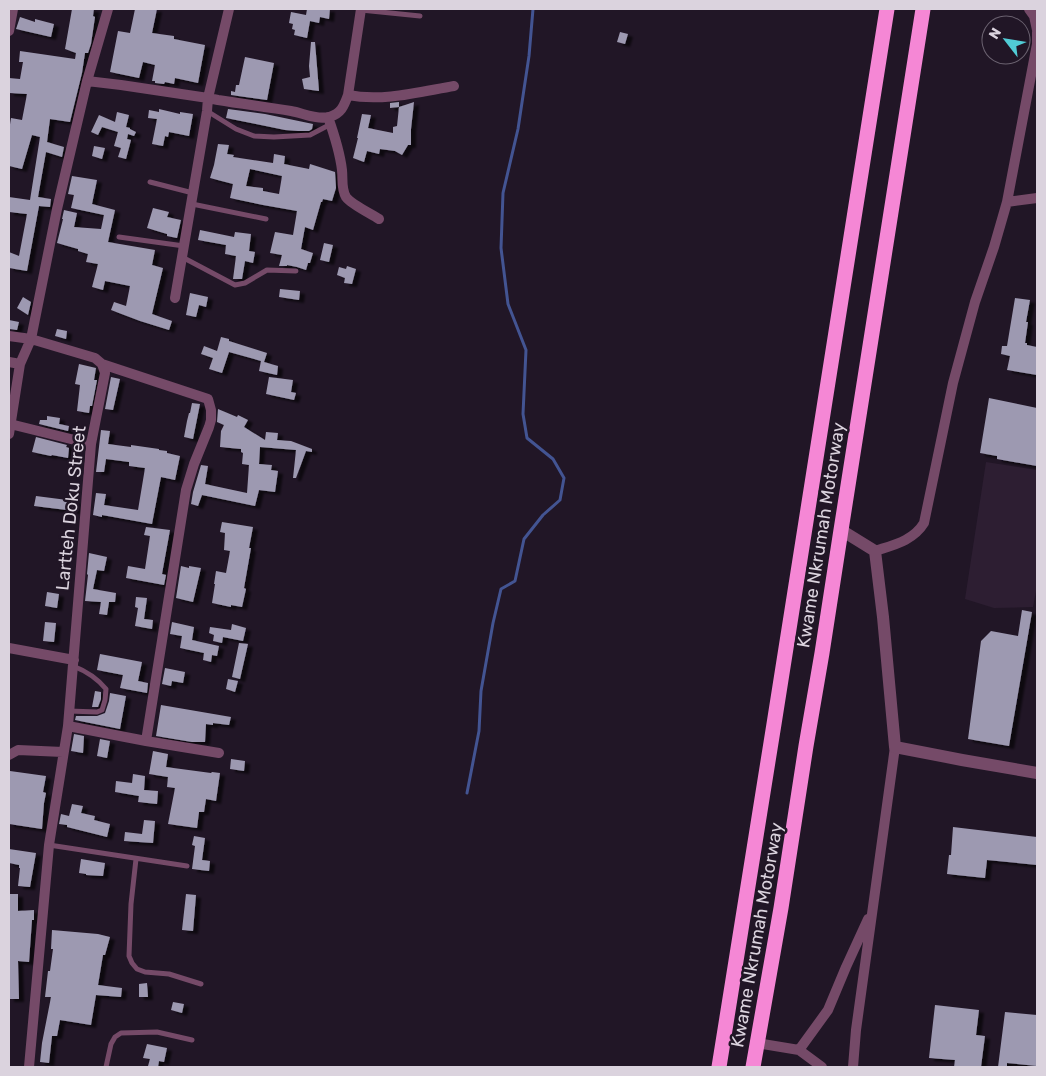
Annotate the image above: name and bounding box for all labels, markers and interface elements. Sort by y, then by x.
north arrow [981,15,1031,65]
text: N [985,25,1005,42]
street label: Kwame Nkrumah Motorway [792,421,850,649]
street label: Lartteh Doku Street [51,424,91,592]
street label: Kwame Nkrumah Motorway [726,821,788,1049]

